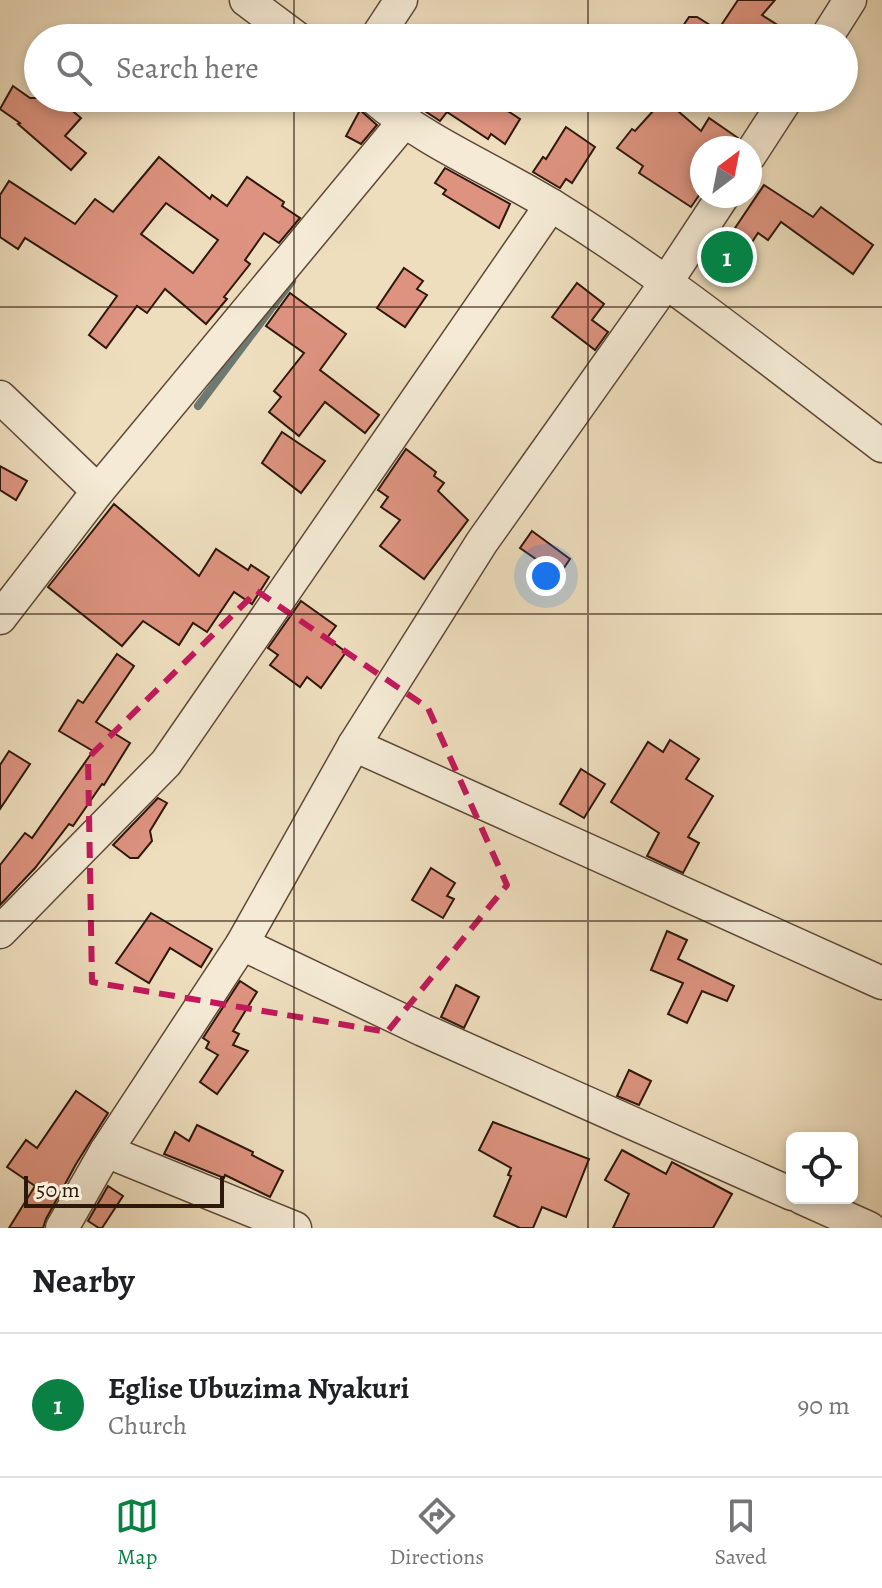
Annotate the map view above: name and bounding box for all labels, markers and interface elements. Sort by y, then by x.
search box [24,24,858,112]
icon: search [52,46,96,90]
text: Search here [116,48,259,88]
north arrow [690,136,762,208]
pin: 1 [701,227,753,287]
your location [526,556,566,596]
map controls [786,1132,858,1204]
button: locate [786,1132,858,1204]
scale bar [24,1172,224,1208]
text: 50 m [36,1175,80,1205]
text: Nearby [32,1257,135,1304]
text: Eglise Ubuzima Nyakuri [108,1368,409,1408]
text: 1 [53,1388,63,1423]
text: 90 m [798,1388,850,1423]
text: Church [108,1408,187,1443]
tab: Map [115,1494,159,1572]
tab: Directions [390,1494,484,1572]
tab: Saved [715,1494,767,1572]

